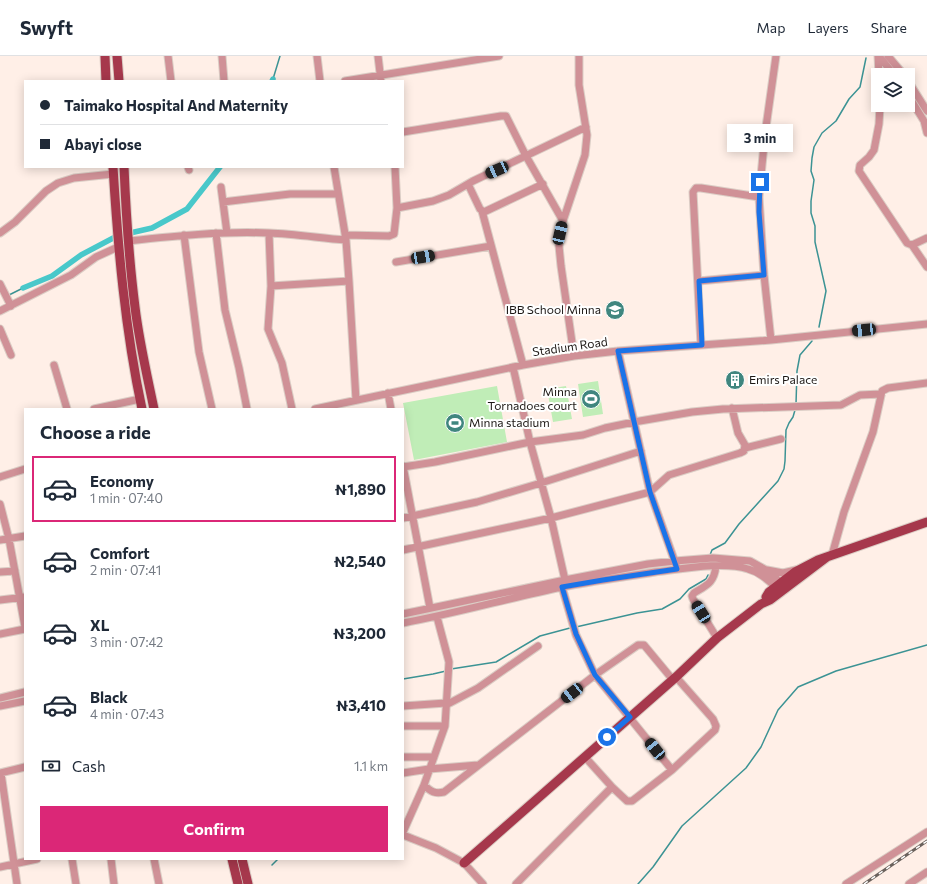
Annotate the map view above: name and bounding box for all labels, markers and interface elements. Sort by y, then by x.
text: Swyft [20,16,73,39]
text: Map [757,19,785,36]
text: Layers [807,19,849,36]
text: Share [871,19,907,36]
map controls [871,68,915,112]
button: layers [871,68,915,112]
text: Taimako Hospital And Maternity [64,96,288,114]
callout: 3 min [727,124,793,152]
text: 3 min [744,130,776,146]
text: Abayi close [64,135,142,153]
car [484,160,510,180]
route end [751,173,769,191]
car [551,220,569,246]
car [410,249,436,265]
school or university icon: IBB School Minna [604,299,626,321]
place label: IBB School Minna [506,302,601,316]
car [851,323,877,337]
street label: Stadium Road [531,334,608,358]
building icon: Emirs Palace [724,369,746,391]
place label: Emirs Palace [749,372,817,386]
place label: Minna Tornadoes court [487,384,577,412]
sports icon: Minna Tornadoes court [580,388,602,410]
sports icon: Minna stadium [444,412,466,434]
place label: Minna stadium [469,415,550,429]
text: Choose a ride [40,421,151,443]
icon: car [42,471,78,507]
text: Economy [90,472,154,490]
text: ₦1,890 [335,480,386,498]
text: 1 min · 07:40 [90,490,163,506]
icon: car [42,543,78,579]
text: Comfort [90,544,150,562]
text: ₦2,540 [334,552,386,570]
text: 2 min · 07:41 [90,562,161,578]
car [690,599,712,625]
icon: car [42,615,78,651]
text: XL [90,616,109,634]
text: ₦3,200 [333,624,386,642]
text: 3 min · 07:42 [90,634,163,650]
car [559,681,585,705]
icon: car [42,687,78,723]
text: Black [90,688,128,706]
text: ₦3,410 [336,696,386,714]
text: 4 min · 07:43 [90,706,164,722]
route start [598,728,616,746]
car [643,736,667,762]
icon: cash [40,755,62,777]
text: Cash [72,757,106,775]
text: 1.1 km [354,758,388,774]
button: Confirm [40,806,388,852]

